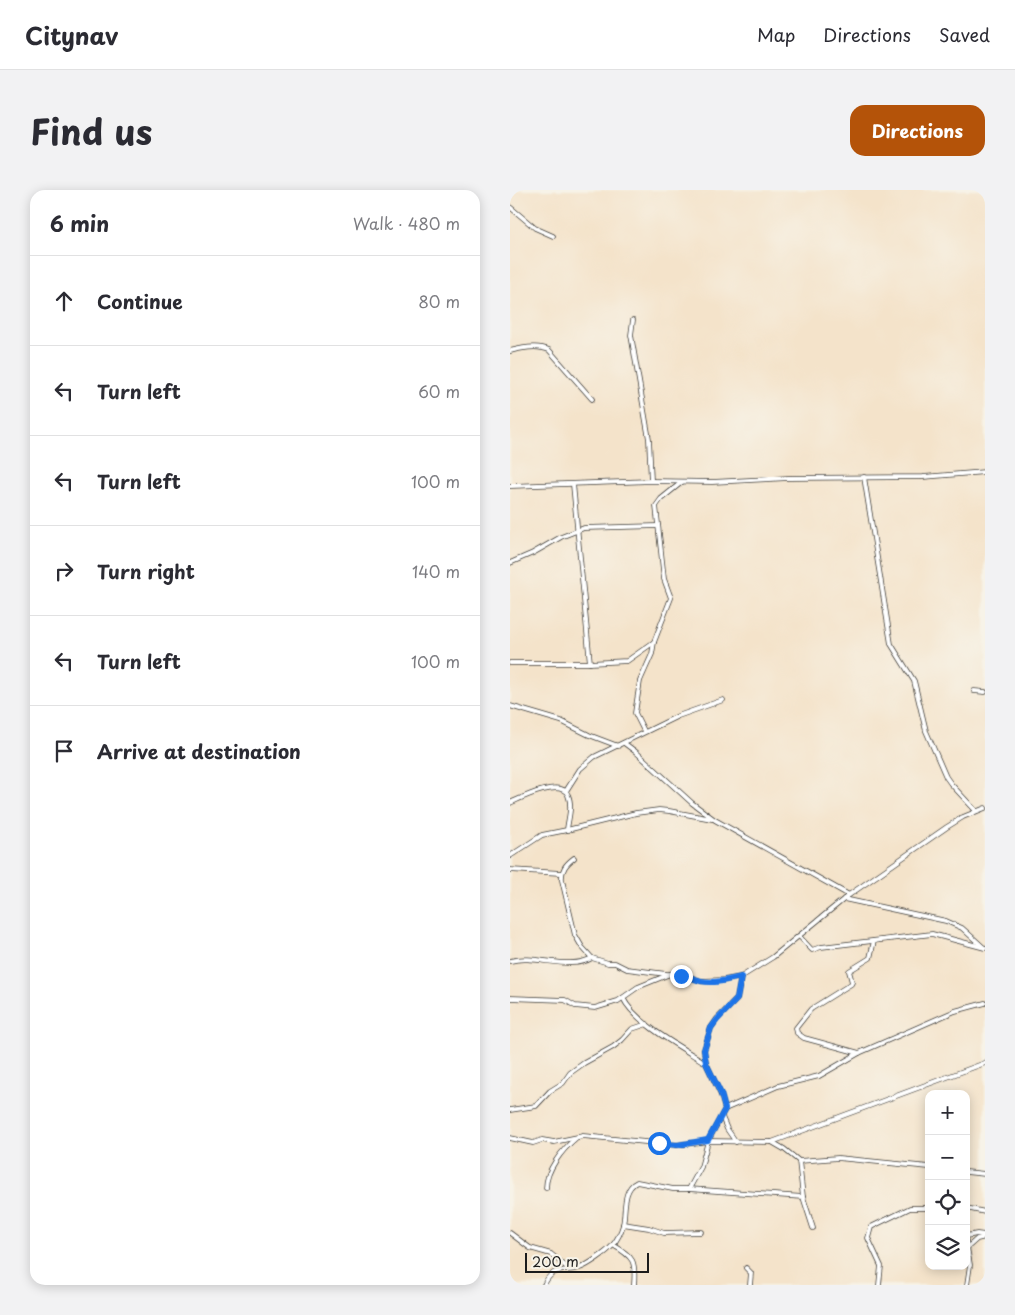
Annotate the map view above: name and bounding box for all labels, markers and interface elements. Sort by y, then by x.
text: Citynav [25,17,118,53]
text: Map [757,21,795,48]
text: Directions [823,21,911,48]
text: Saved [939,21,990,48]
text: Find us [30,104,152,157]
button: Directions [850,105,985,156]
text: 6 min [50,207,109,239]
text: Walk · 480 m [353,211,460,235]
icon: ahead [50,287,78,315]
text: Continue [97,287,183,315]
text: 80 m [418,289,460,313]
icon: left [50,377,78,405]
text: Turn left [97,377,181,405]
text: 60 m [418,379,460,403]
icon: left [50,467,78,495]
text: Turn left [97,467,181,495]
text: 100 m [411,469,460,493]
icon: right [50,557,78,585]
text: Turn right [97,557,195,585]
text: 140 m [412,559,460,583]
icon: left [50,647,78,675]
text: Turn left [97,647,181,675]
text: 100 m [411,649,460,673]
icon: arrive [50,737,78,765]
text: Arrive at destination [97,737,301,765]
route end [670,965,693,988]
map controls [925,1090,970,1270]
button: + [925,1090,970,1135]
route start [648,1132,671,1155]
button: − [925,1135,970,1180]
button: locate [925,1180,970,1225]
button: layers [925,1225,970,1270]
scale bar [525,1250,649,1273]
text: 200 m [532,1251,579,1272]

